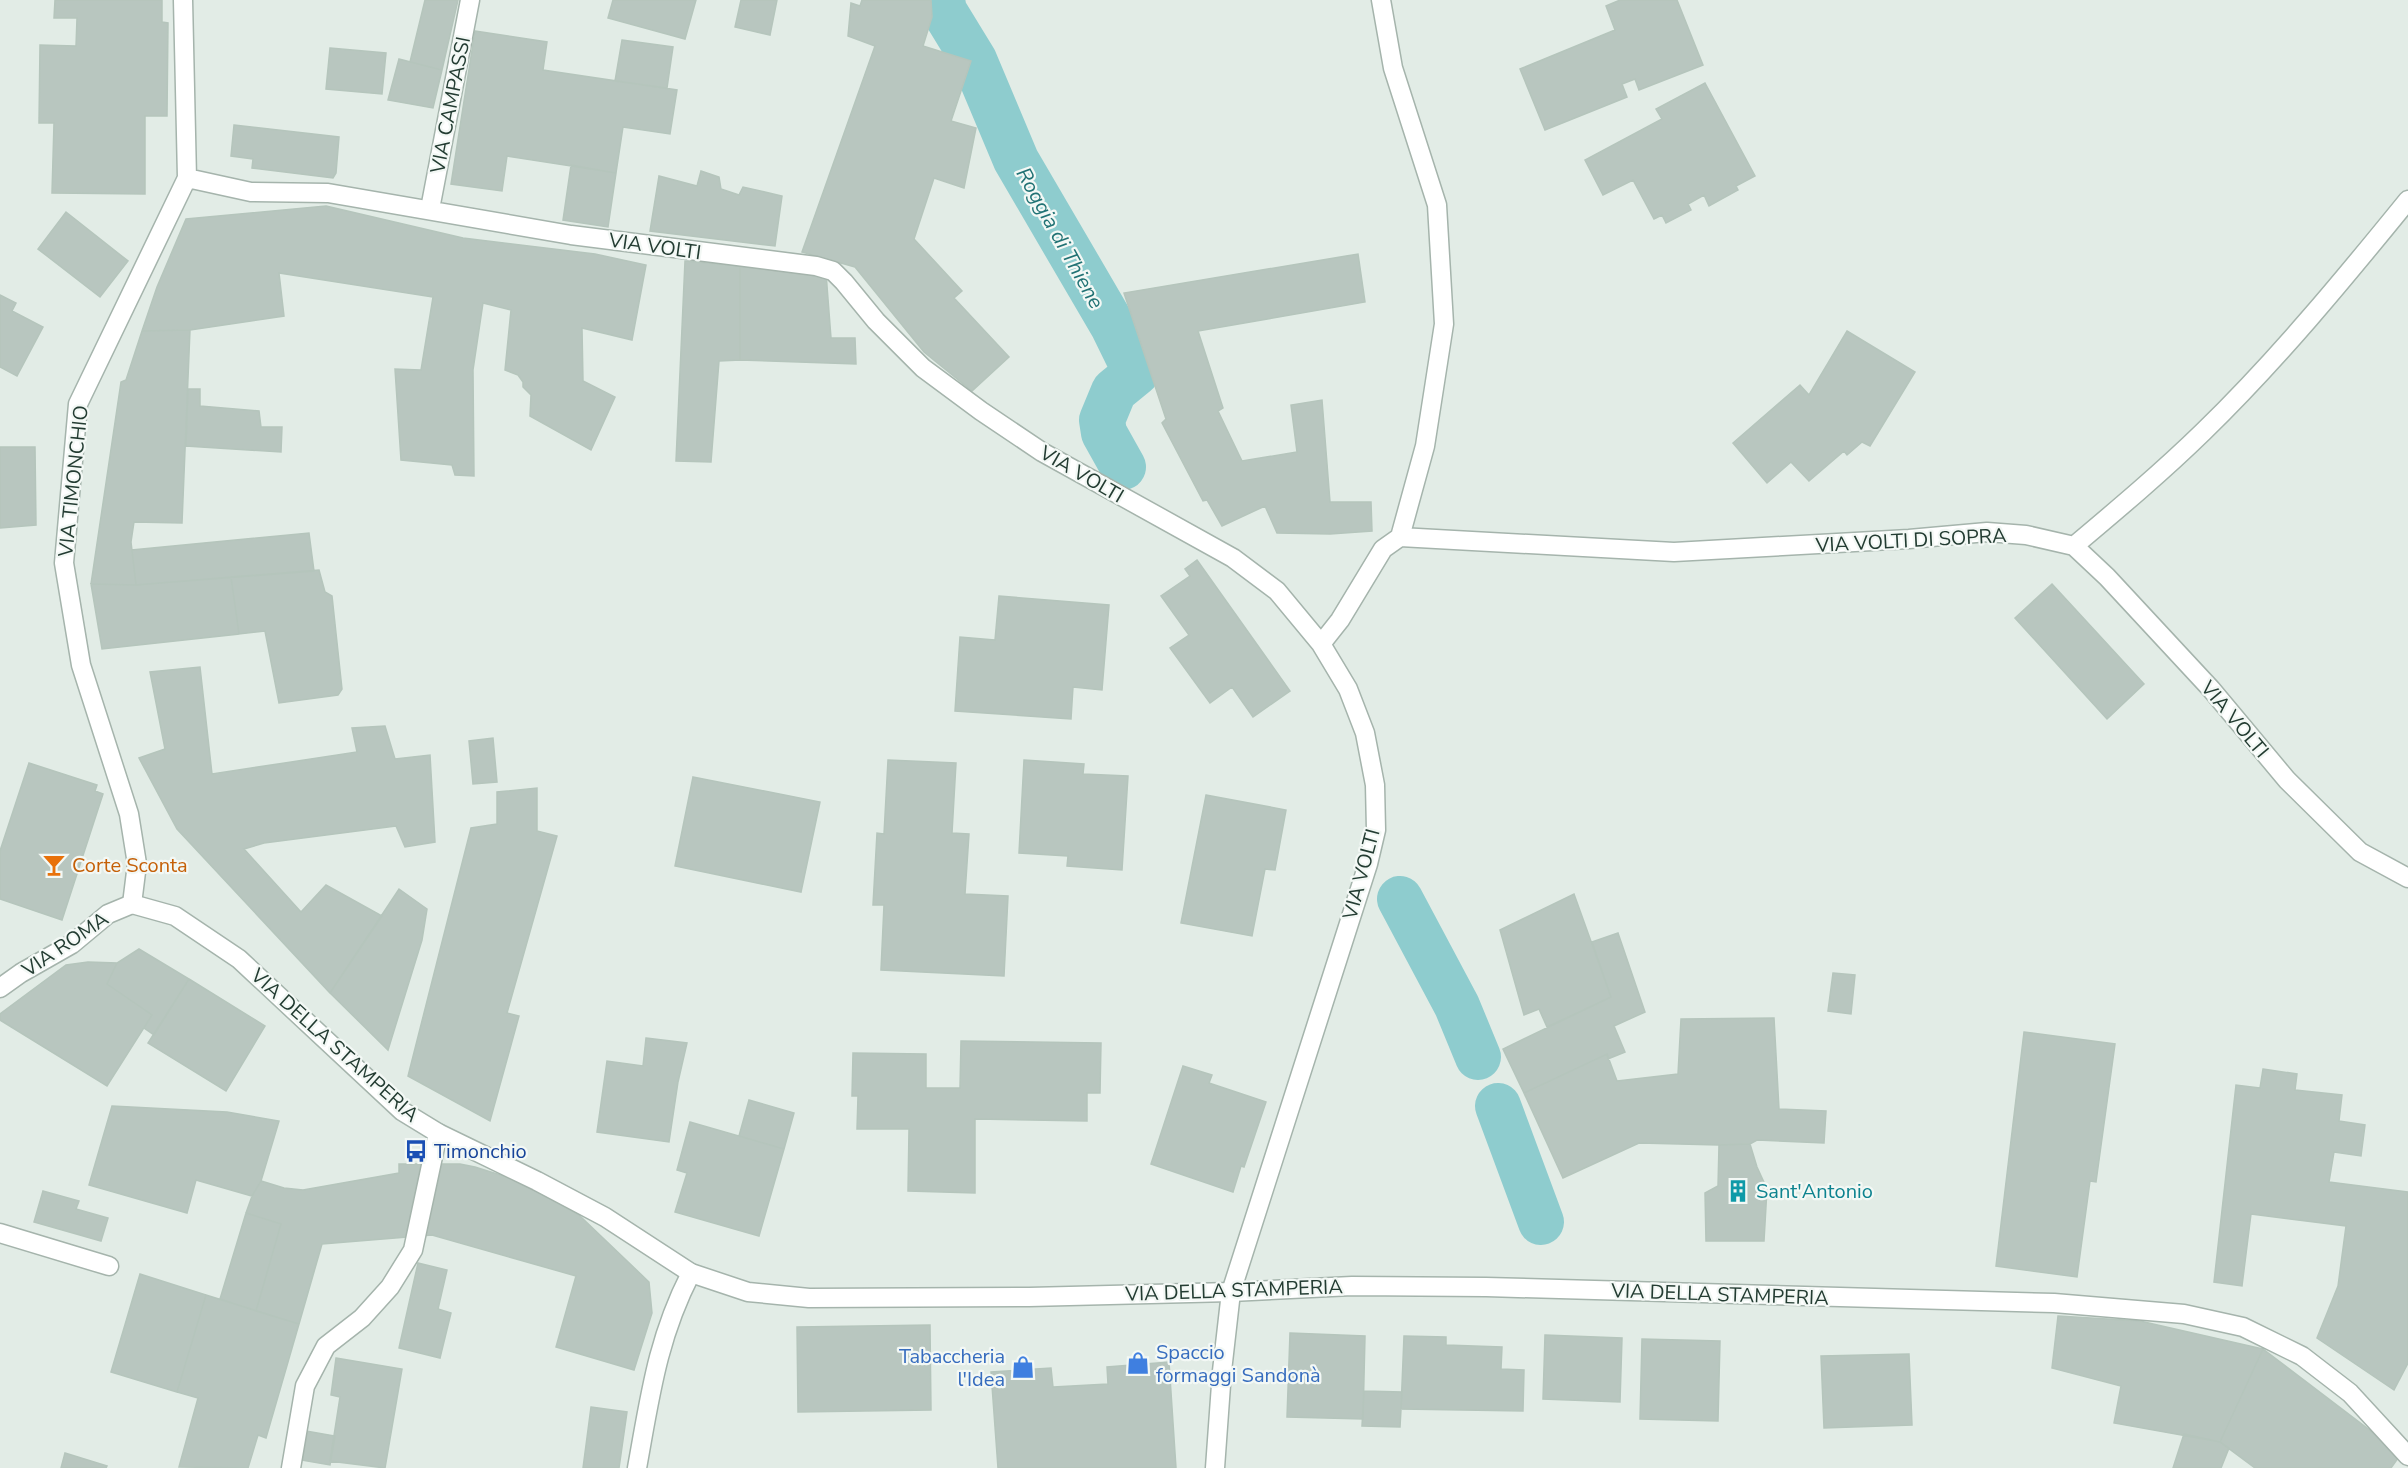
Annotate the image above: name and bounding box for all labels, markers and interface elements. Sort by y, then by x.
street label: VIA CAMPASSI [424,34,477,177]
water label: Roggia di Thiene [1010,162,1110,314]
street label: VIA VOLTI [606,227,703,266]
street label: VIA TIMONCHIO [52,404,95,559]
street label: VIA VOLTI [1034,439,1129,509]
street label: VIA VOLTI DI SOPRA [1814,522,2008,559]
street label: VIA VOLTI [2194,674,2275,764]
street label: VIA VOLTI [1336,826,1387,923]
bar icon: Corte Sconta [41,852,67,878]
place label: Corte Sconta [72,852,188,879]
street label: VIA ROMA [16,905,114,984]
street label: VIA DELLA STAMPERIA [244,962,425,1129]
bus stop icon: Timonchio [403,1138,429,1164]
place label: Timonchio [434,1138,527,1165]
building icon: Sant'Antonio [1725,1178,1751,1204]
place label: Sant'Antonio [1756,1178,1873,1205]
street label: VIA DELLA STAMPERIA [1124,1273,1344,1308]
street label: VIA DELLA STAMPERIA [1610,1277,1830,1312]
place label: Spaccio formaggi Sandonà [1156,1339,1321,1389]
place label: Tabaccheria l'Idea [899,1343,1005,1393]
shop icon: Spaccio formaggi Sandonà [1125,1350,1151,1376]
shop icon: Tabaccheria l'Idea [1010,1354,1036,1380]

